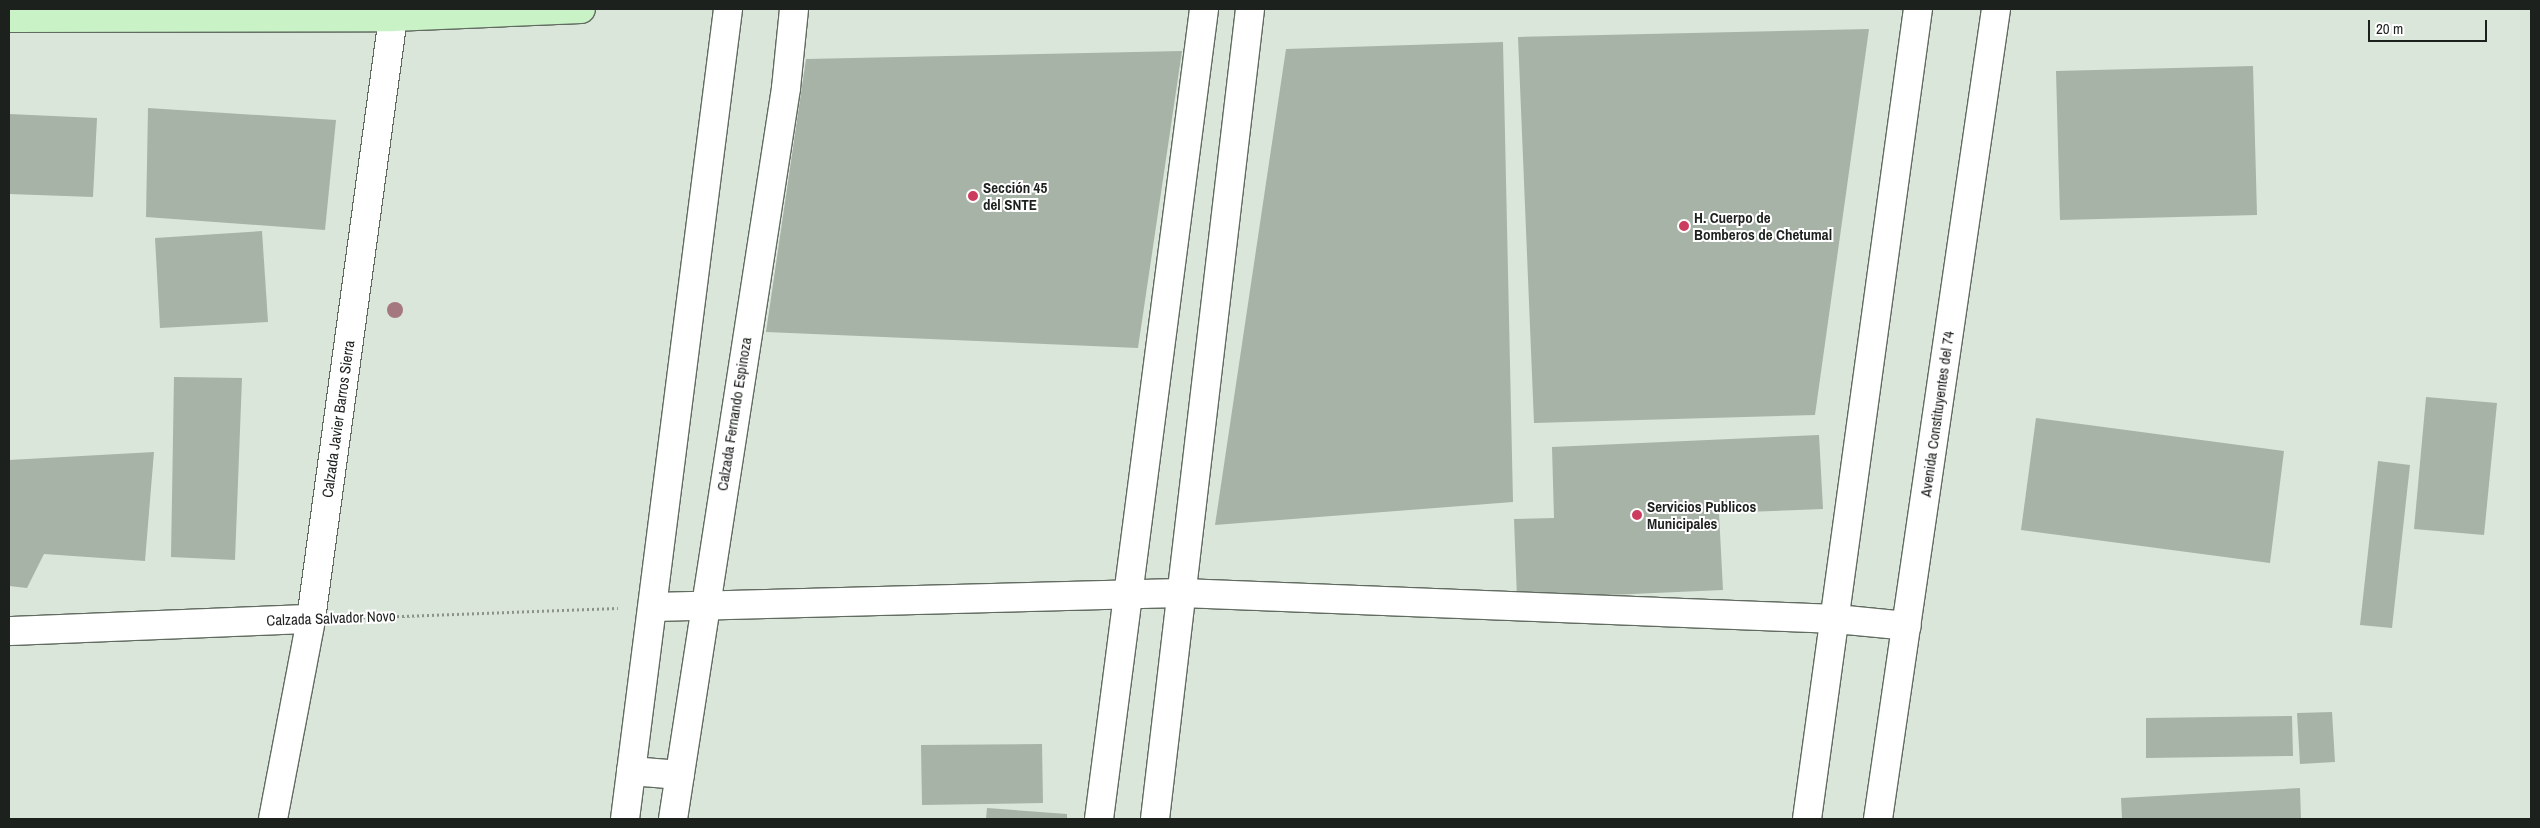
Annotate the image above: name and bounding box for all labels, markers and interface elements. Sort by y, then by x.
scale bar [2370,10,2489,42]
text: 20 m [2376,18,2403,39]
place label: Sección 45 del SNTE [983,178,1047,213]
marker: Sección 45 del SNTE [967,190,979,202]
place label: H. Cuerpo de Bomberos de Chetumal [1694,208,1832,243]
marker: H. Cuerpo de Bomberos de Chetumal [1678,220,1690,232]
street label: Avenida Constituyentes del 74 [1916,330,1958,498]
street label: Calzada Fernando Espinoza [713,336,755,492]
street label: Calzada Javier Barros Sierra [318,339,358,499]
place label: Servicios Publicos Municipales [1647,497,1756,532]
marker: Servicios Publicos Municipales [1631,509,1643,521]
street label: Calzada Salvador Novo [266,607,396,629]

